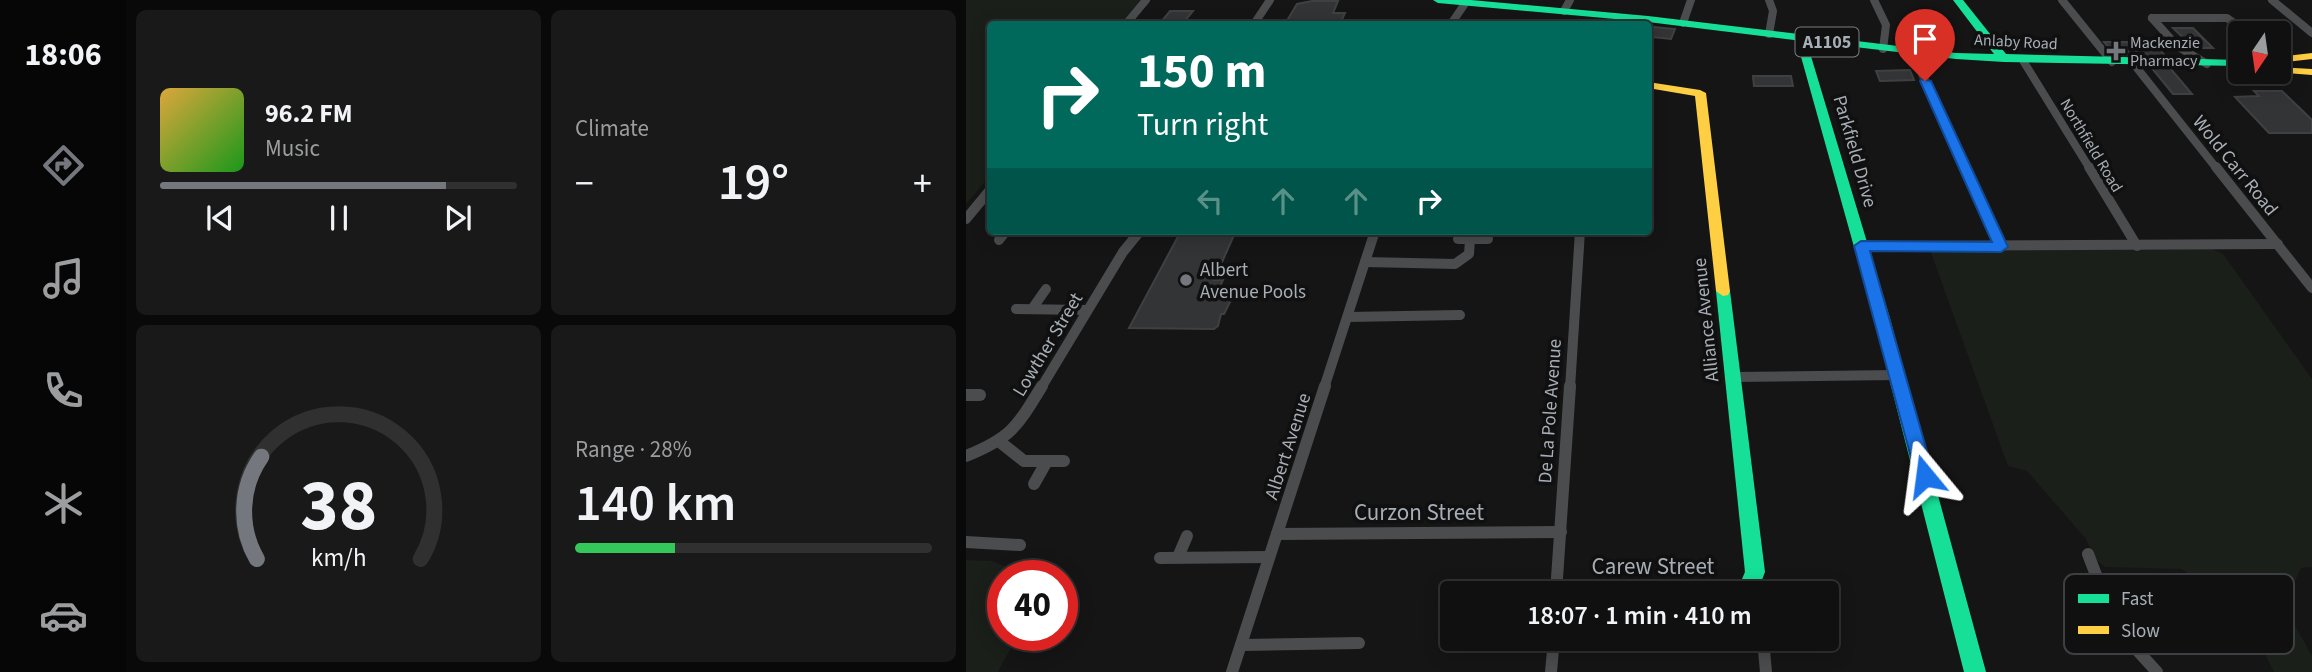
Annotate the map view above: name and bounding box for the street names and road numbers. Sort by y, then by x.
road number: A1105 [1796,28,1858,56]
street label: Anlaby Road [1974,29,2058,55]
street label: Parkfield Drive [1826,92,1883,211]
street label: Northfield Road [2054,95,2128,196]
street label: Wold Carr Road [2186,110,2284,222]
street label: Alliance Avenue [1687,256,1726,383]
street label: Lowther Street [1007,287,1090,402]
street label: De La Pole Avenue [1532,338,1569,484]
street label: Albert Avenue [1259,390,1318,503]
street label: Curzon Street [1354,496,1484,529]
street label: Carew Street [1592,550,1715,583]

